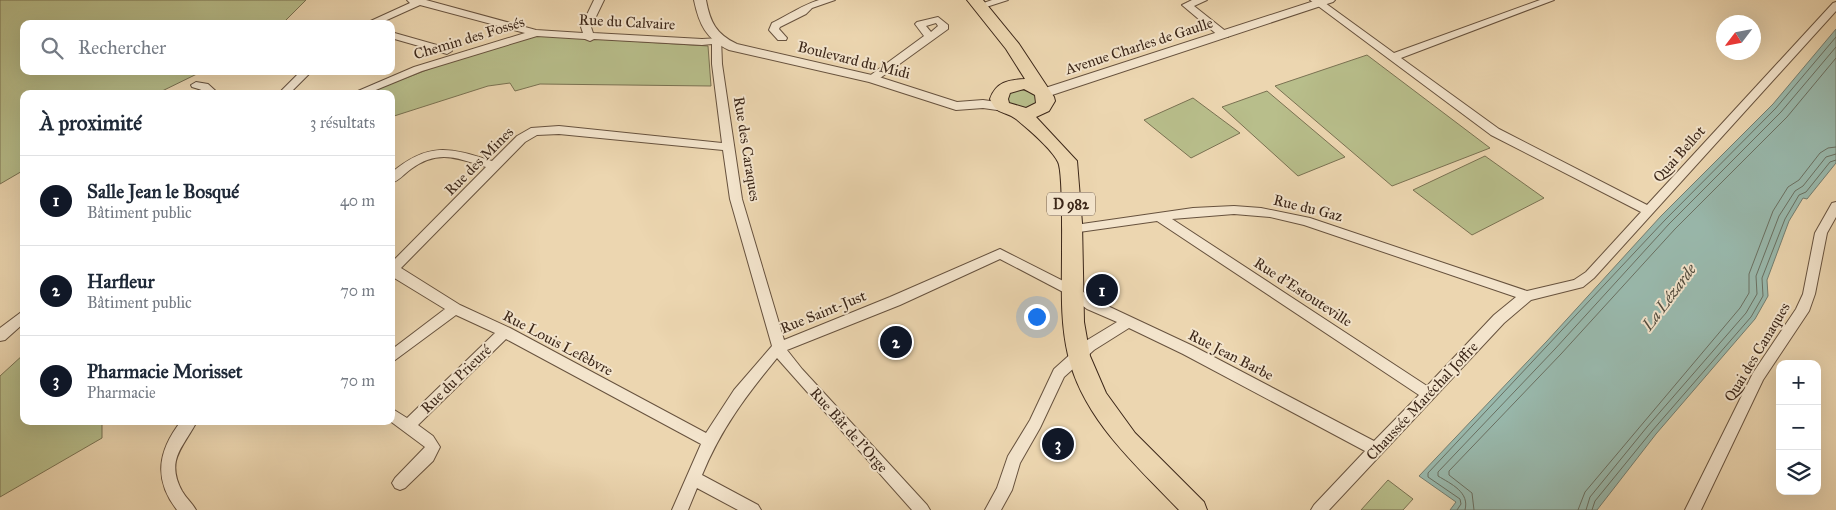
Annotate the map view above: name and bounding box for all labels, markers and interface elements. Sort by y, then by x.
street label: Rue du Calvaire [578,10,676,34]
street label: Chemin des Fossés [411,13,527,63]
street label: Avenue Charles de Gaulle [1062,14,1215,79]
north arrow [1716,15,1761,60]
search box [20,20,395,75]
icon: search [38,34,66,62]
text: Rechercher [78,36,166,59]
street label: Boulevard du Midi [796,37,912,83]
street label: Rue des Caraques [729,95,764,203]
text: À proximité [40,110,142,136]
text: 3 résultats [310,113,375,132]
street label: Quai Bellot [1649,122,1709,186]
street label: Rue des Mines [441,123,517,199]
text: Salle Jean le Bosqué [87,180,239,203]
text: 1 [53,191,59,210]
text: 40 m [340,191,375,210]
street label: Rue du Gaz [1271,191,1345,225]
road number: D 982 [1047,192,1095,215]
text: Bâtiment public [87,203,192,222]
street label: Rue d'Estouteville [1250,254,1356,330]
water label: La Lézarde [1637,259,1701,335]
text: Harfleur [87,270,155,293]
pin: 1 [1086,271,1118,309]
text: 2 [52,281,60,300]
text: 70 m [340,281,375,300]
street label: Rue Saint-Just [777,286,870,338]
text: Bâtiment public [87,293,192,312]
street label: Quai des Canaques [1720,299,1795,405]
your location [1024,304,1050,330]
street label: Rue Louis Lefèbvre [500,306,616,380]
pin: 2 [880,323,912,361]
street label: Rue Jean Barbe [1185,326,1277,385]
street label: Chaussée Maréchal Joffre [1362,338,1482,465]
street label: Rue du Prieuré [417,340,495,417]
text: Pharmacie Morisset [87,360,243,383]
map controls [1776,360,1821,495]
button: + [1776,360,1821,405]
text: 3 [53,371,59,390]
text: 70 m [340,371,375,390]
text: Pharmacie [87,383,156,402]
street label: Rue Bât de l'Orge [806,384,892,476]
button: − [1776,405,1821,450]
pin: 3 [1042,425,1074,463]
button: layers [1776,450,1821,495]

